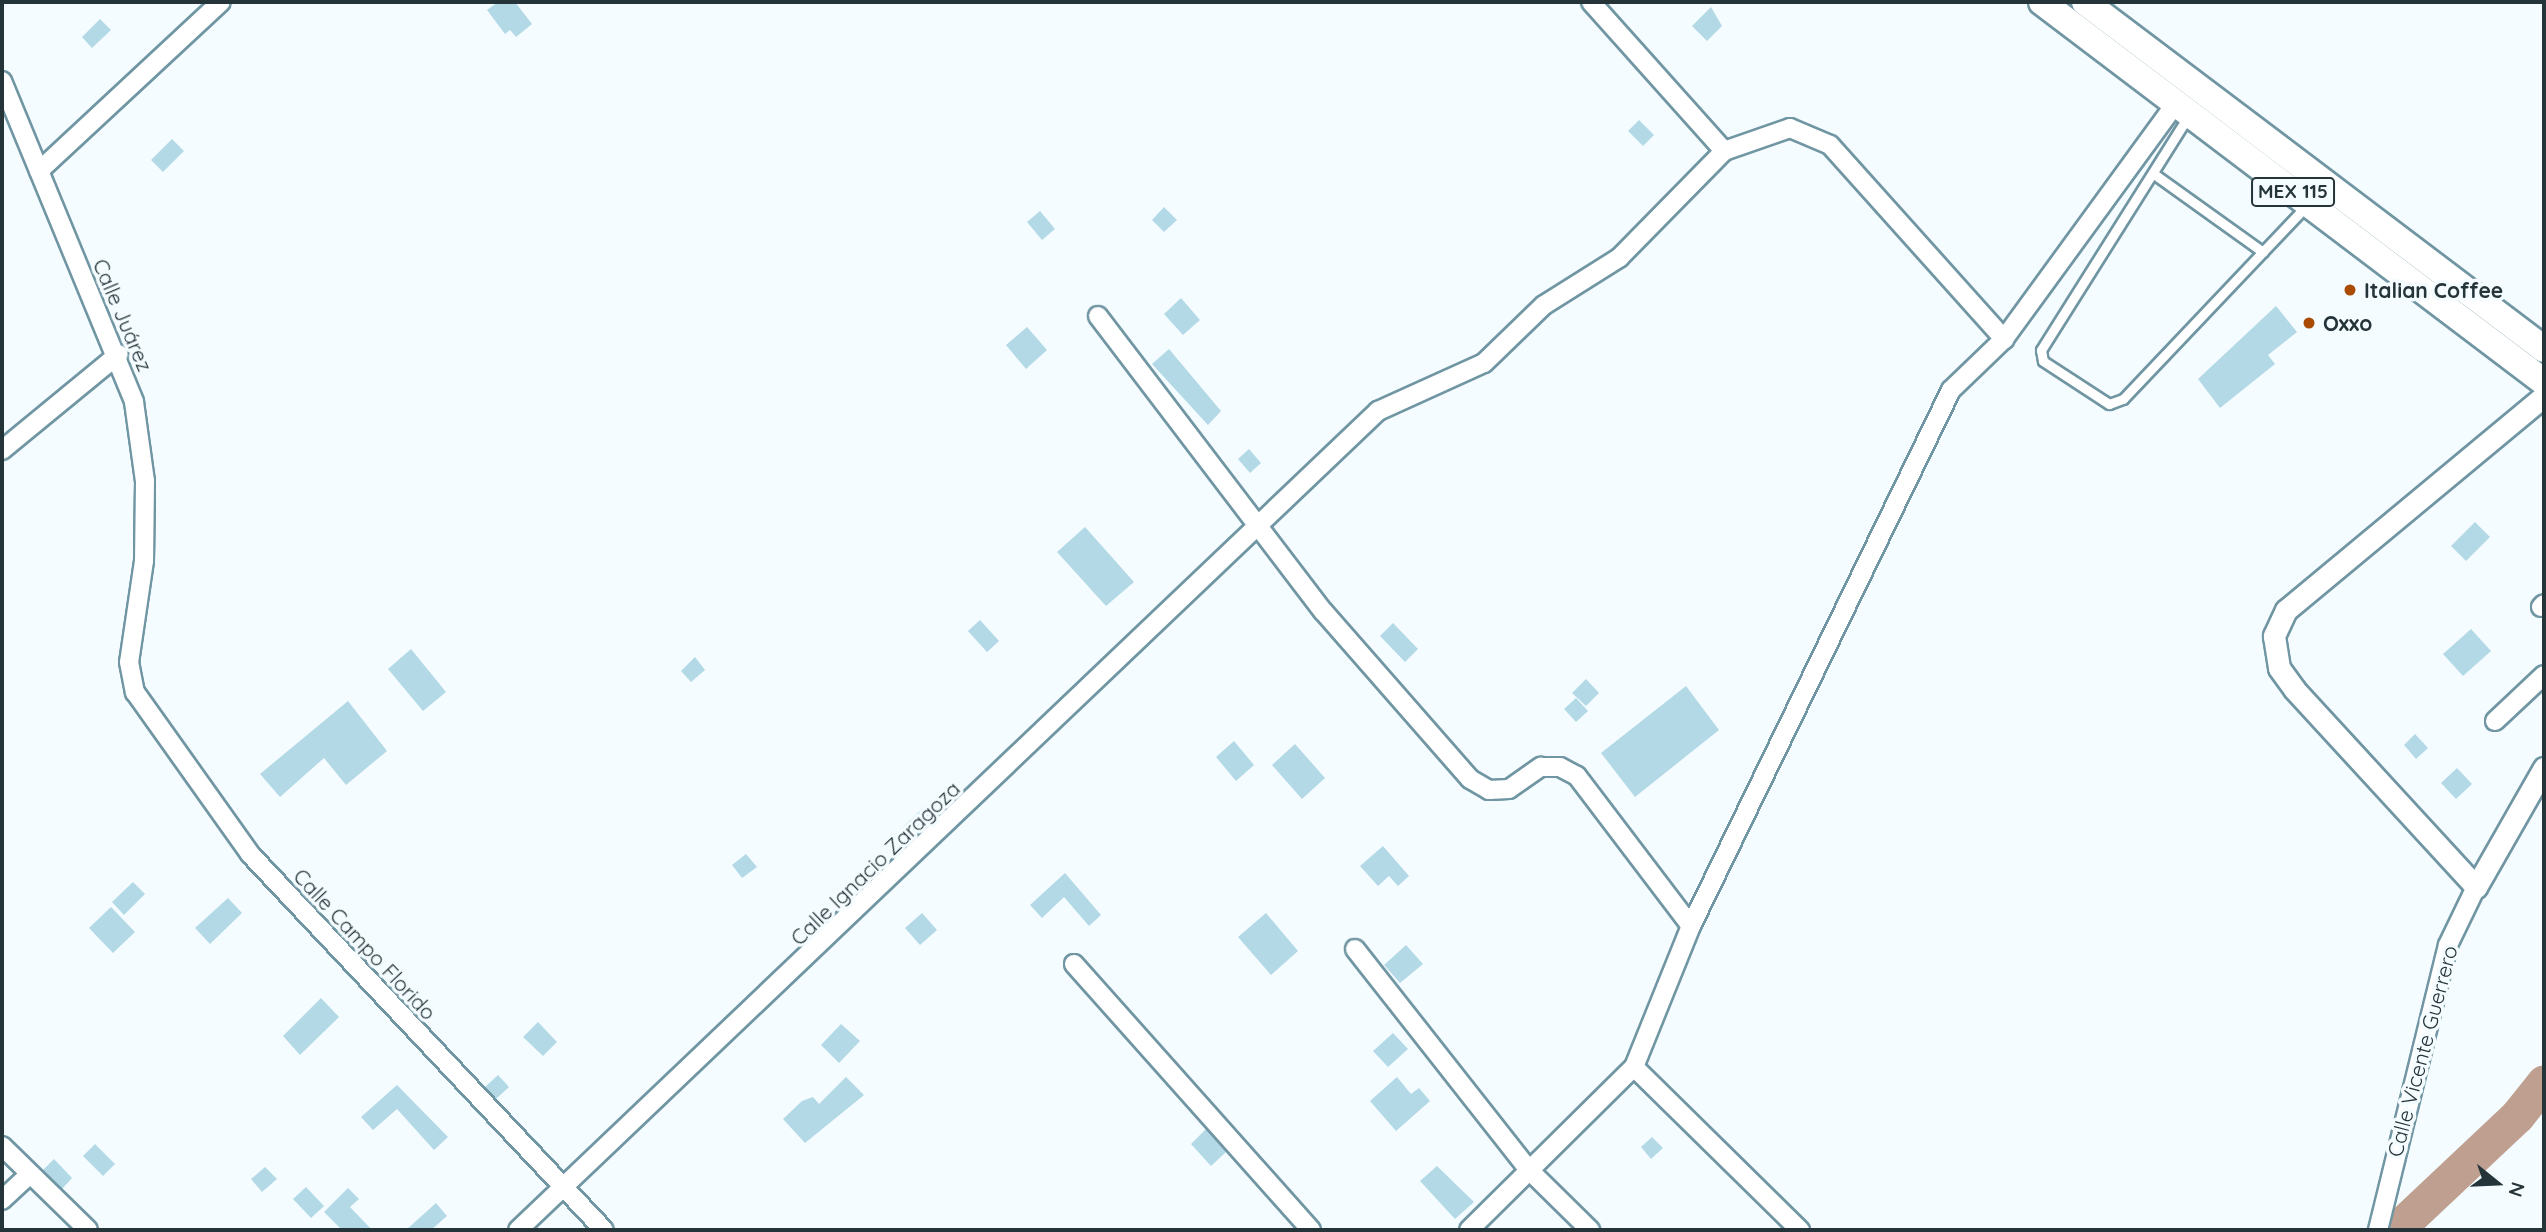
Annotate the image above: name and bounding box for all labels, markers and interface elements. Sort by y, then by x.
road number: MEX 115 [2251,176,2335,208]
street label: Calle Juárez [88,255,158,375]
place label: Italian Coffee [2364,277,2503,303]
marker: Italian Coffee [2342,282,2358,298]
place label: Oxxo [2323,310,2372,336]
marker: Oxxo [2301,315,2317,331]
street label: Calle Ignacio Zaragoza [785,776,965,950]
street label: Calle Campo Florido [288,863,442,1025]
street label: Calle Vicente Guerrero [2382,943,2462,1159]
north arrow [2462,1148,2532,1218]
text: N [2503,1179,2531,1200]

